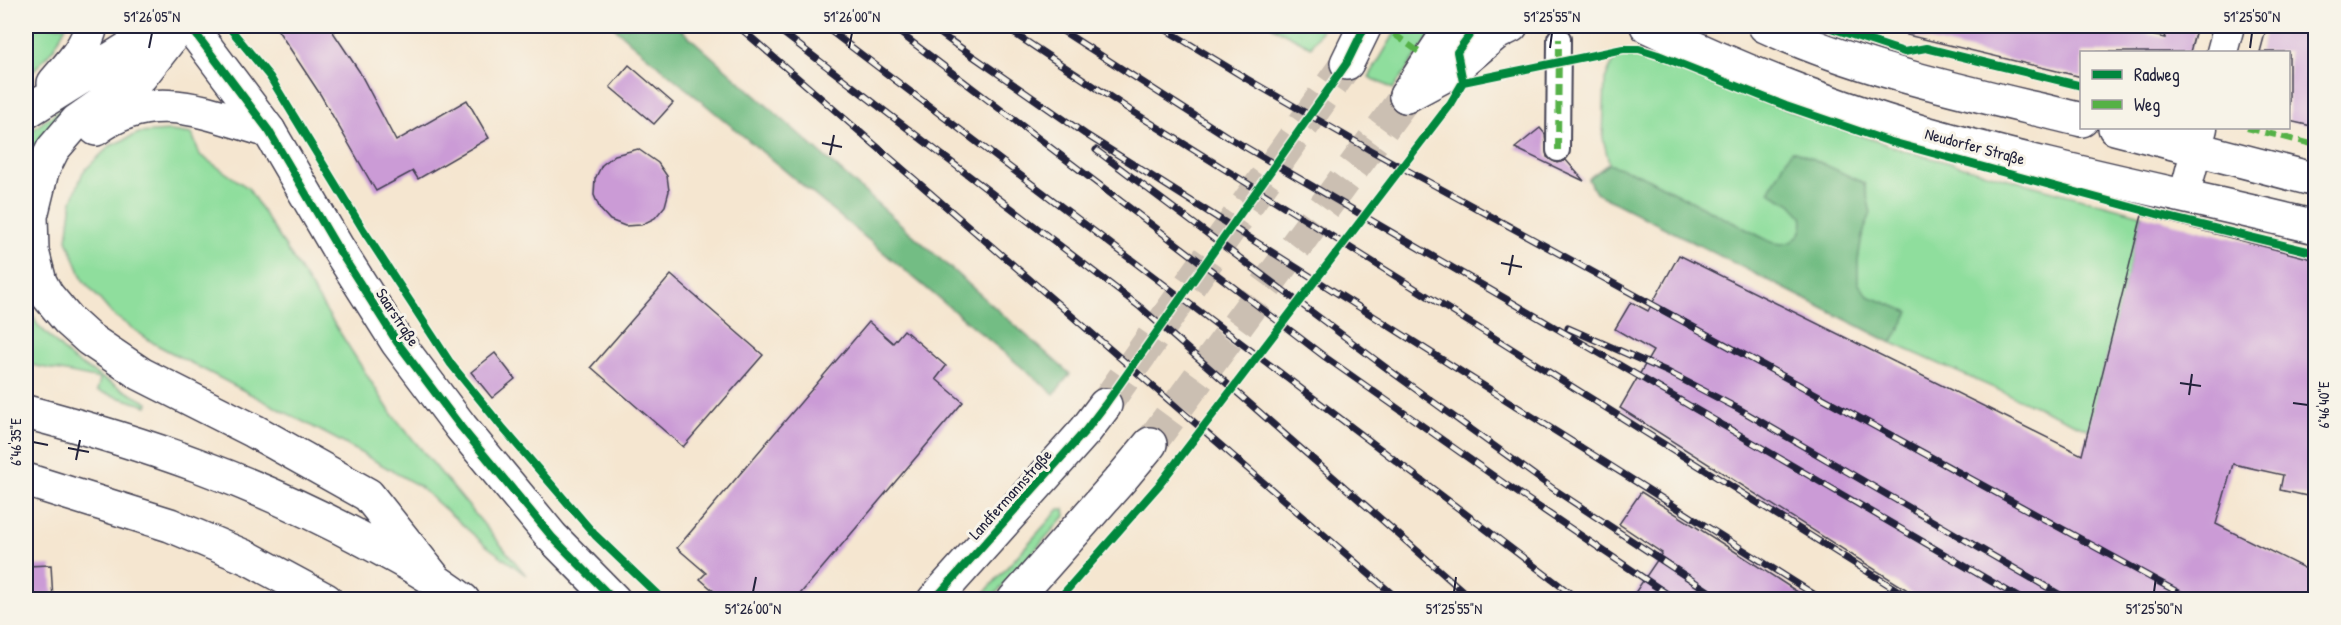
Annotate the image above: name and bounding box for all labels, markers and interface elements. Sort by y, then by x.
text: 51°26'05"N [124,6,180,27]
text: 51°26'00"N [824,6,880,27]
text: 51°25'55"N [1524,6,1580,27]
text: 51°25'50"N [2224,6,2280,27]
legend [2080,51,2290,129]
text: Radweg [2134,62,2180,87]
text: Weg [2134,92,2160,117]
street label: Neudorfer Straße [1923,122,2028,170]
street label: Saarstraße [371,284,425,351]
text: 6°46'40"E [2313,381,2334,429]
text: 6°46'35"E [5,418,26,466]
street label: Landfermannstraße [964,444,1057,544]
text: 51°26'00"N [725,598,781,619]
text: 51°25'55"N [1426,598,1482,619]
text: 51°25'50"N [2126,598,2182,619]

